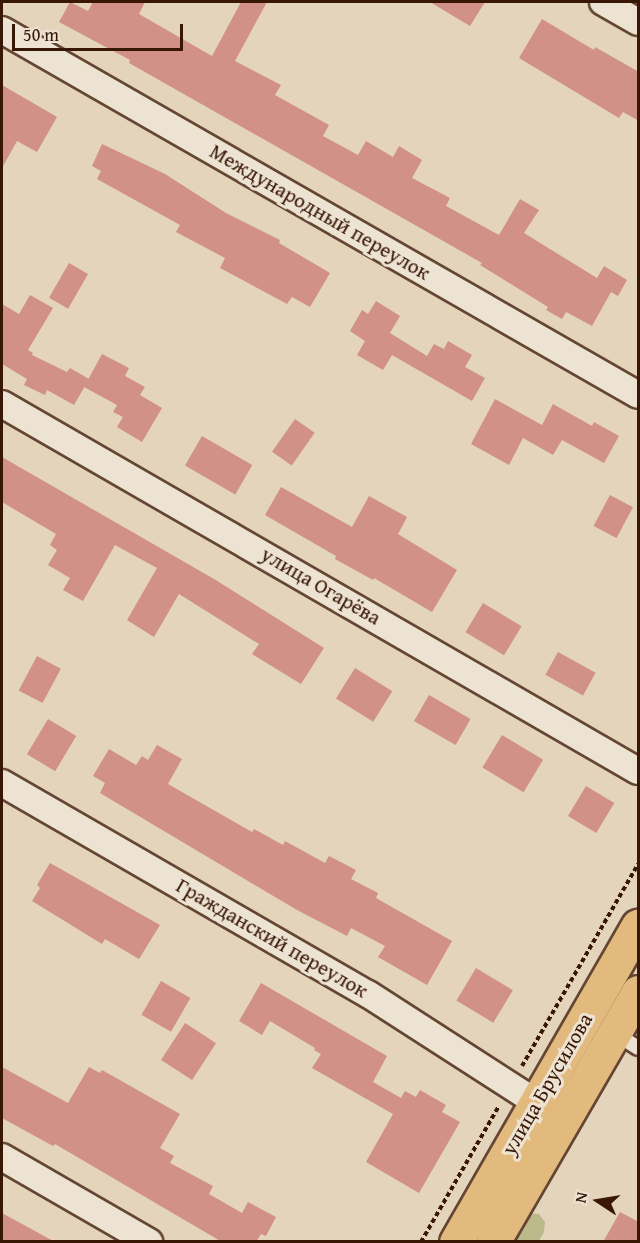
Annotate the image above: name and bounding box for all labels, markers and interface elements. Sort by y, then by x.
scale bar [15,12,186,50]
text: 50 m [23,21,59,48]
street label: Международный переулок [205,139,435,285]
street label: улица Огарёва [257,541,385,631]
street label: Гражданский переулок [172,873,372,1003]
street label: улица Брусилова [496,1009,598,1159]
north arrow [568,1171,628,1231]
text: N [568,1190,593,1205]

